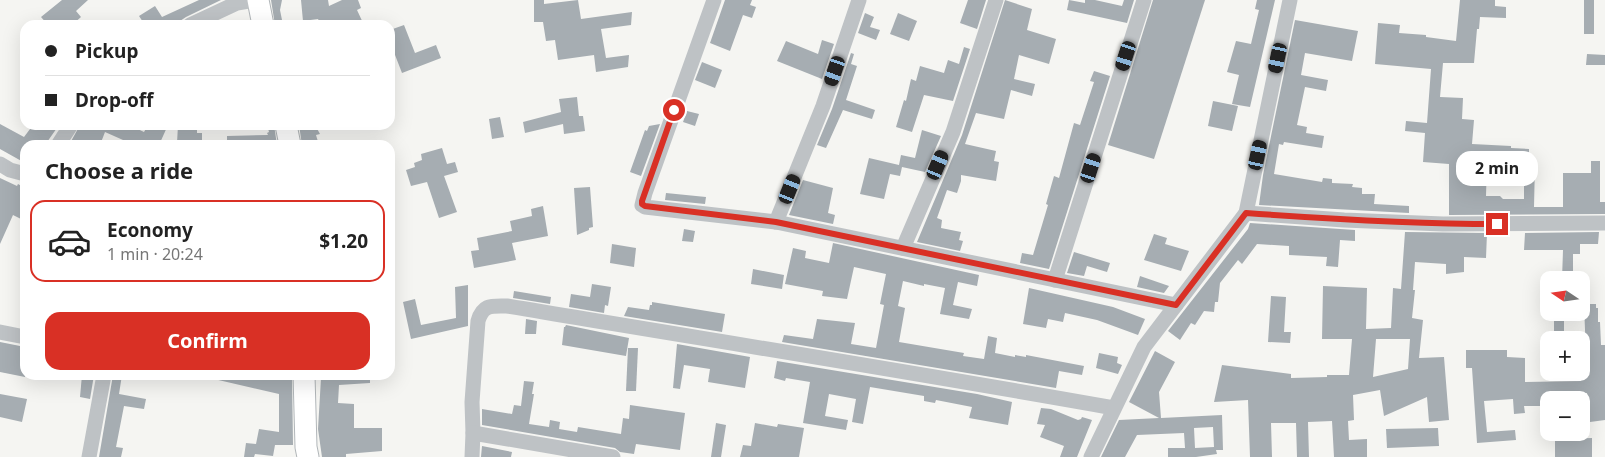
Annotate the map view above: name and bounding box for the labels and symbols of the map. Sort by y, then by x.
car [1114,39,1137,73]
car [1267,42,1288,74]
car [823,54,846,88]
route start [663,99,685,121]
car [1247,139,1268,171]
car [925,148,950,182]
car [1079,151,1102,185]
callout: 2 min [1456,152,1538,186]
car [777,172,802,206]
route end [1486,213,1508,235]
north arrow [1540,271,1590,321]

